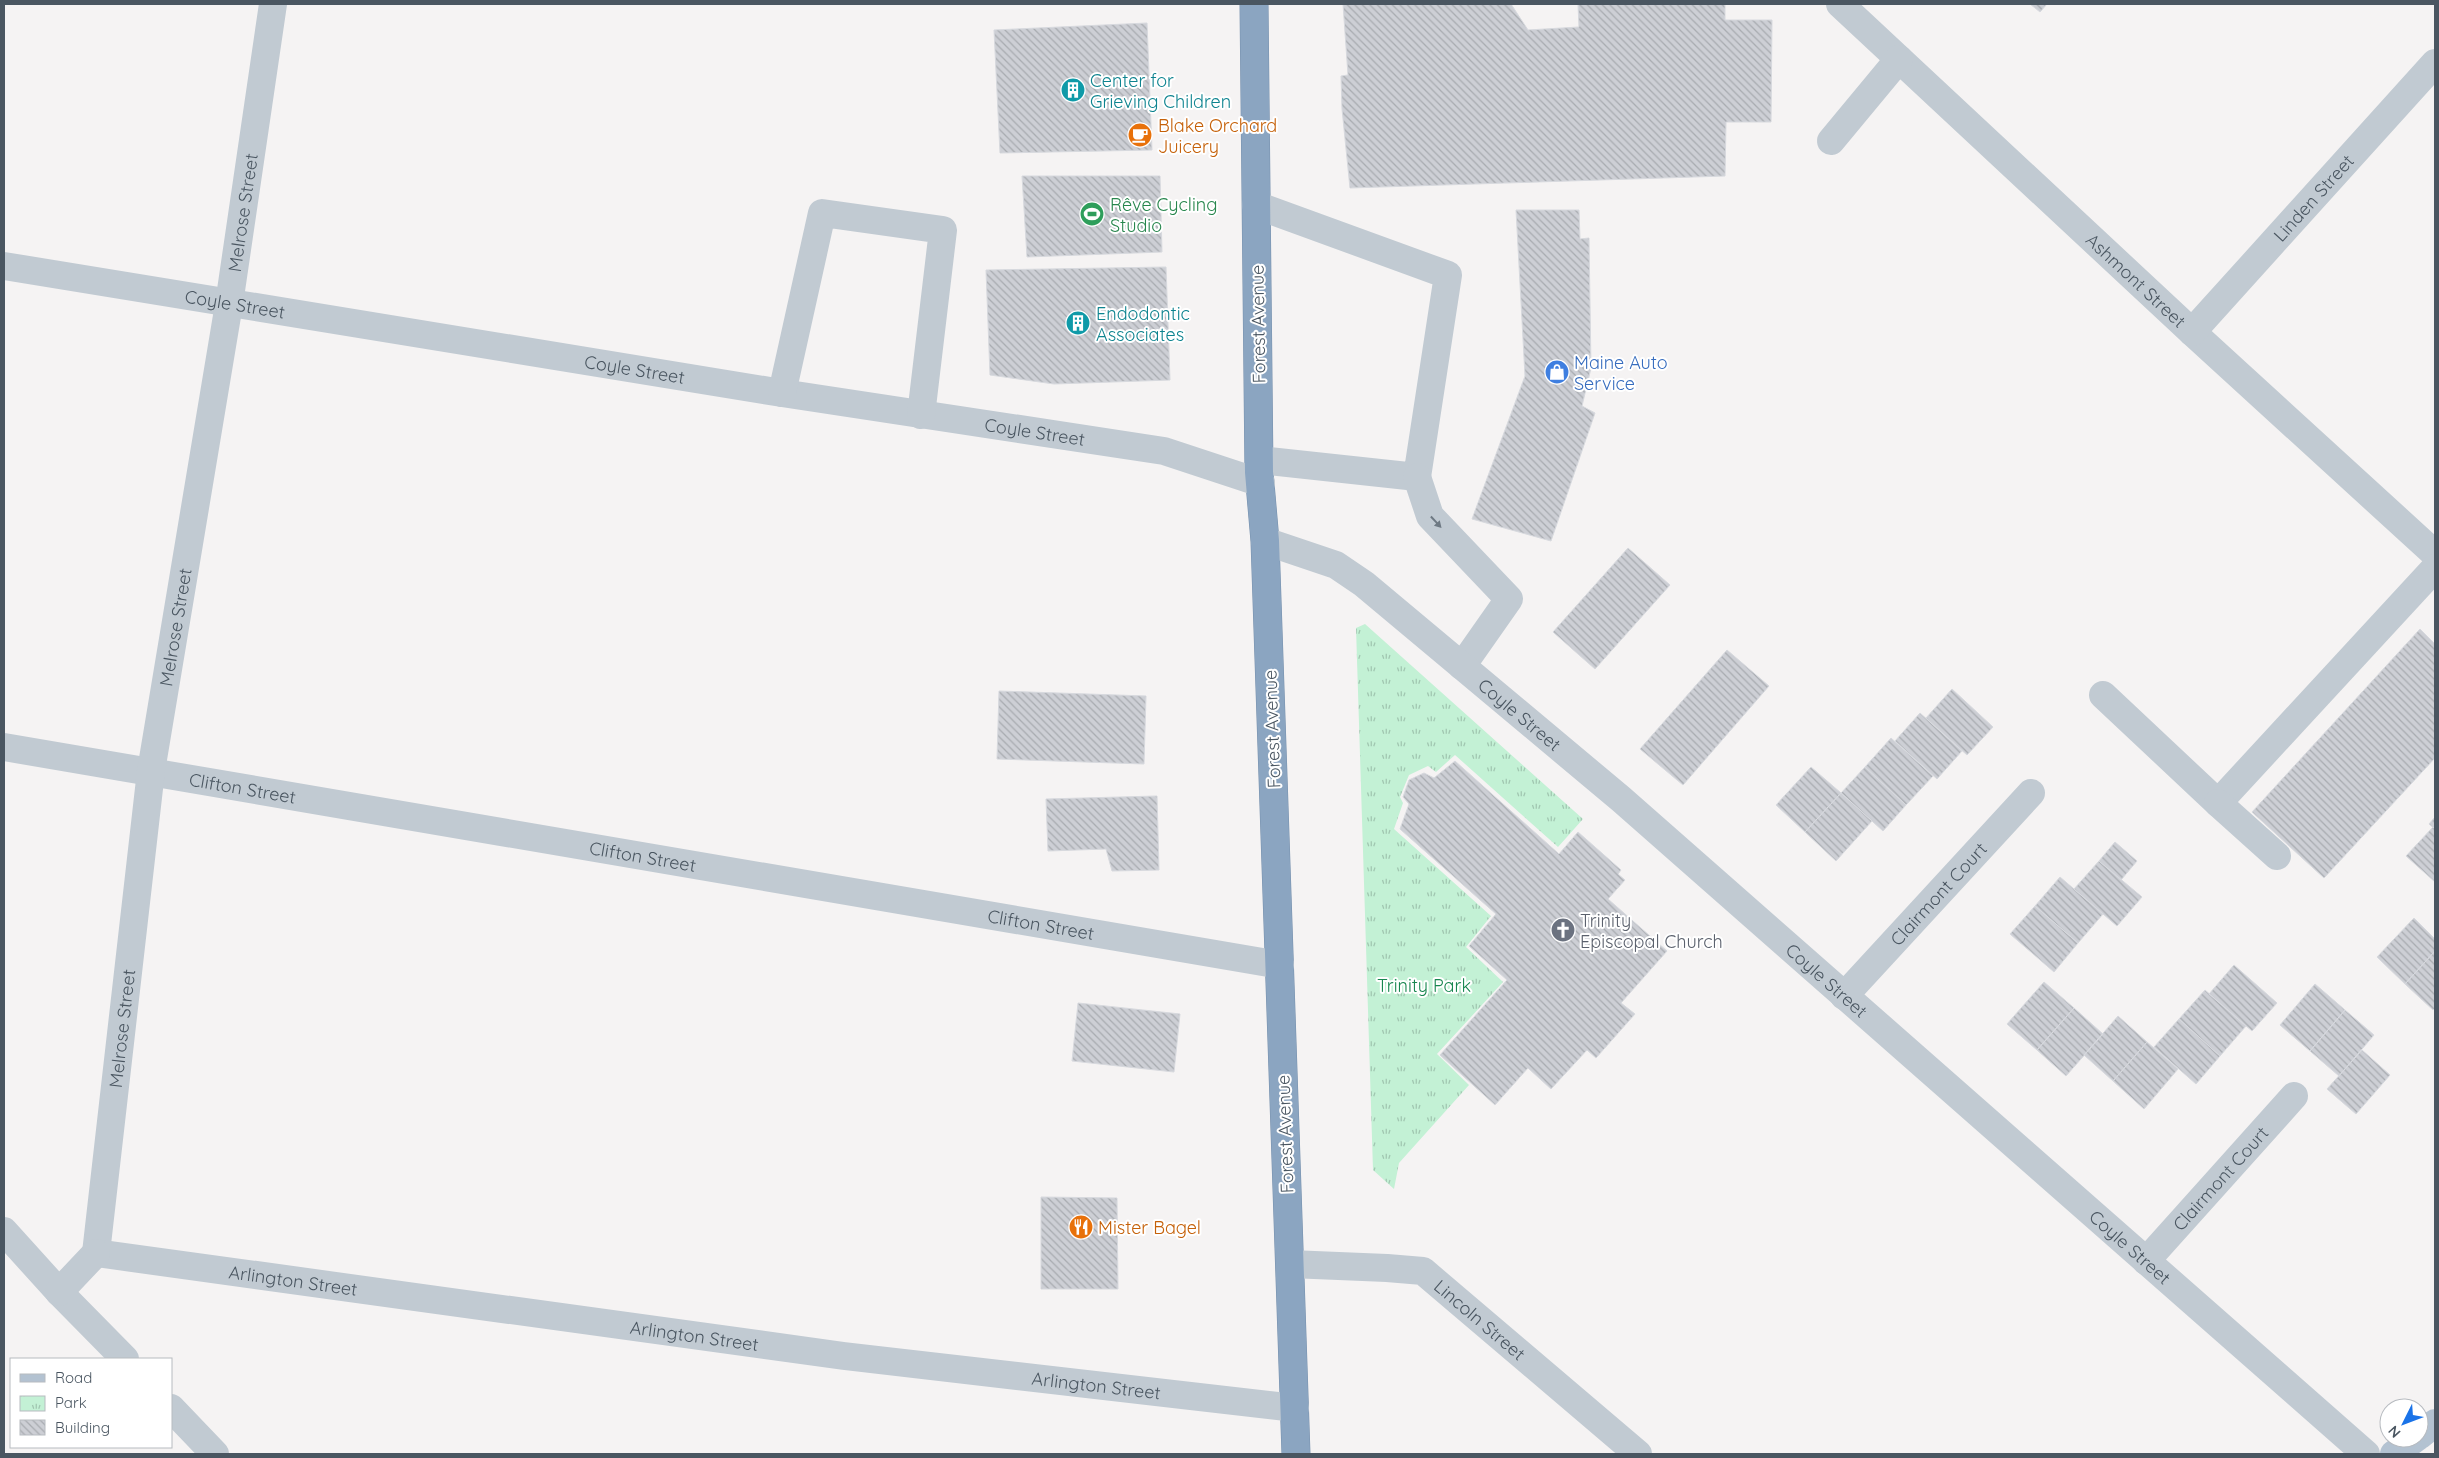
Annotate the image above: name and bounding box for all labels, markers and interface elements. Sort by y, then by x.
place label: Center for Grieving Children [1090,69,1231,113]
building icon: Center for Grieving Children [1060,77,1086,103]
place label: Blake Orchard Juicery [1158,114,1277,158]
cafe icon: Blake Orchard Juicery [1127,122,1153,148]
street label: Linden Street [2268,149,2359,246]
street label: Melrose Street [222,152,262,273]
place label: Rêve Cycling Studio [1110,193,1217,237]
sports icon: Rêve Cycling Studio [1079,201,1105,227]
street label: Ashmont Street [2082,228,2191,332]
street label: Forest Avenue [1245,265,1271,383]
street label: Coyle Street [183,284,287,323]
place label: Endodontic Associates [1096,302,1190,346]
building icon: Endodontic Associates [1065,310,1091,336]
street label: Coyle Street [583,349,686,388]
place label: Maine Auto Service [1574,351,1668,395]
shop icon: Maine Auto Service [1544,359,1570,385]
street label: Coyle Street [983,412,1087,450]
one-way arrow [1430,515,1442,527]
street label: Melrose Street [154,566,196,688]
street label: Forest Avenue [1258,669,1286,789]
street label: Coyle Street [1474,673,1566,756]
street label: Clifton Street [187,767,298,808]
street label: Clifton Street [588,836,698,877]
street label: Clairmont Court [1885,837,1991,950]
street label: Clifton Street [986,904,1096,945]
place label: Trinity Episcopal Church [1580,909,1723,953]
church icon: Trinity Episcopal Church [1550,917,1576,943]
street label: Coyle Street [1781,938,1872,1022]
street label: Melrose Street [103,968,140,1089]
park label: Trinity Park [1377,974,1471,997]
street label: Forest Avenue [1271,1074,1299,1194]
street label: Clairmont Court [2167,1121,2273,1235]
street label: Coyle Street [2085,1205,2176,1289]
restaurant icon: Mister Bagel [1068,1214,1094,1240]
place label: Mister Bagel [1098,1216,1201,1239]
street label: Arlington Street [227,1260,359,1300]
street label: Lincoln Street [1430,1274,1530,1365]
street label: Arlington Street [629,1315,760,1356]
legend [10,1358,172,1448]
street label: Arlington Street [1031,1366,1162,1404]
text: Road [55,1368,92,1387]
text: Park [55,1393,87,1412]
north arrow [2379,1398,2429,1448]
text: Building [55,1418,110,1437]
text: N [2384,1422,2404,1442]

